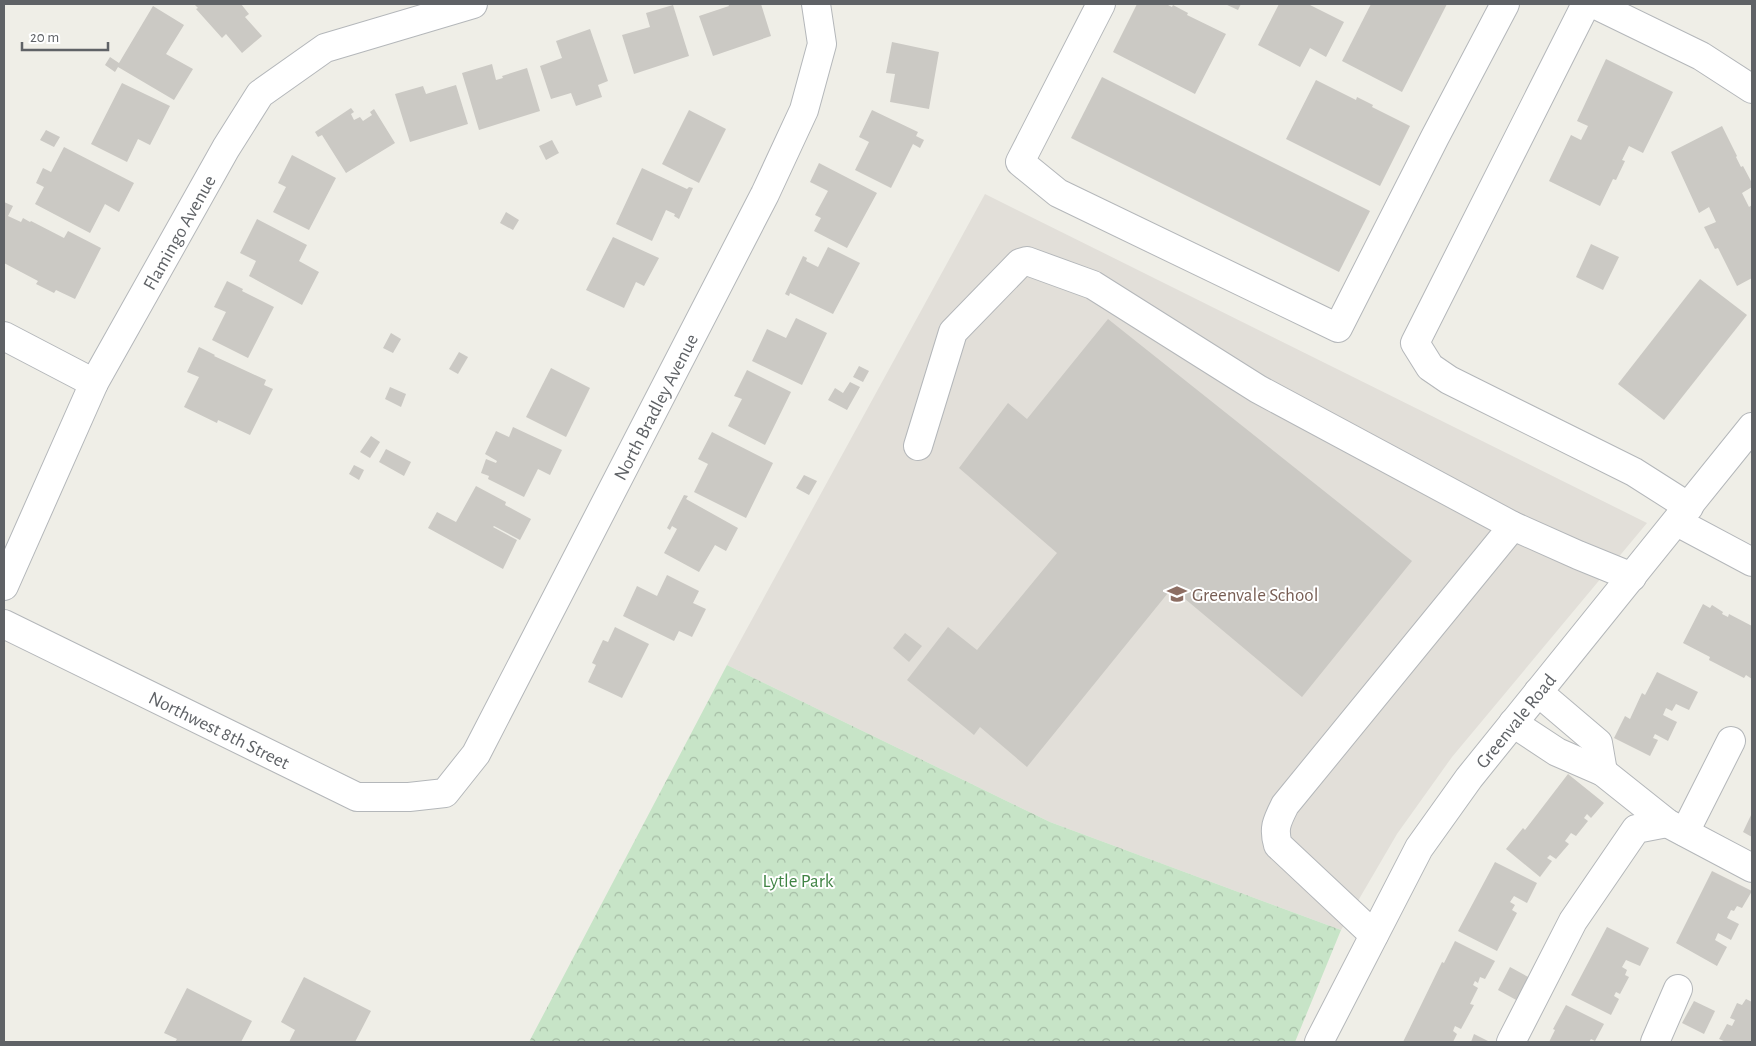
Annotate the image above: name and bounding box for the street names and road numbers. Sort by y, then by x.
street label: Flamingo Avenue [140,172,220,294]
street label: North Bradley Avenue [611,331,702,484]
street label: Greenvale Road [1473,671,1560,772]
street label: Northwest 8th Street [146,689,292,773]

